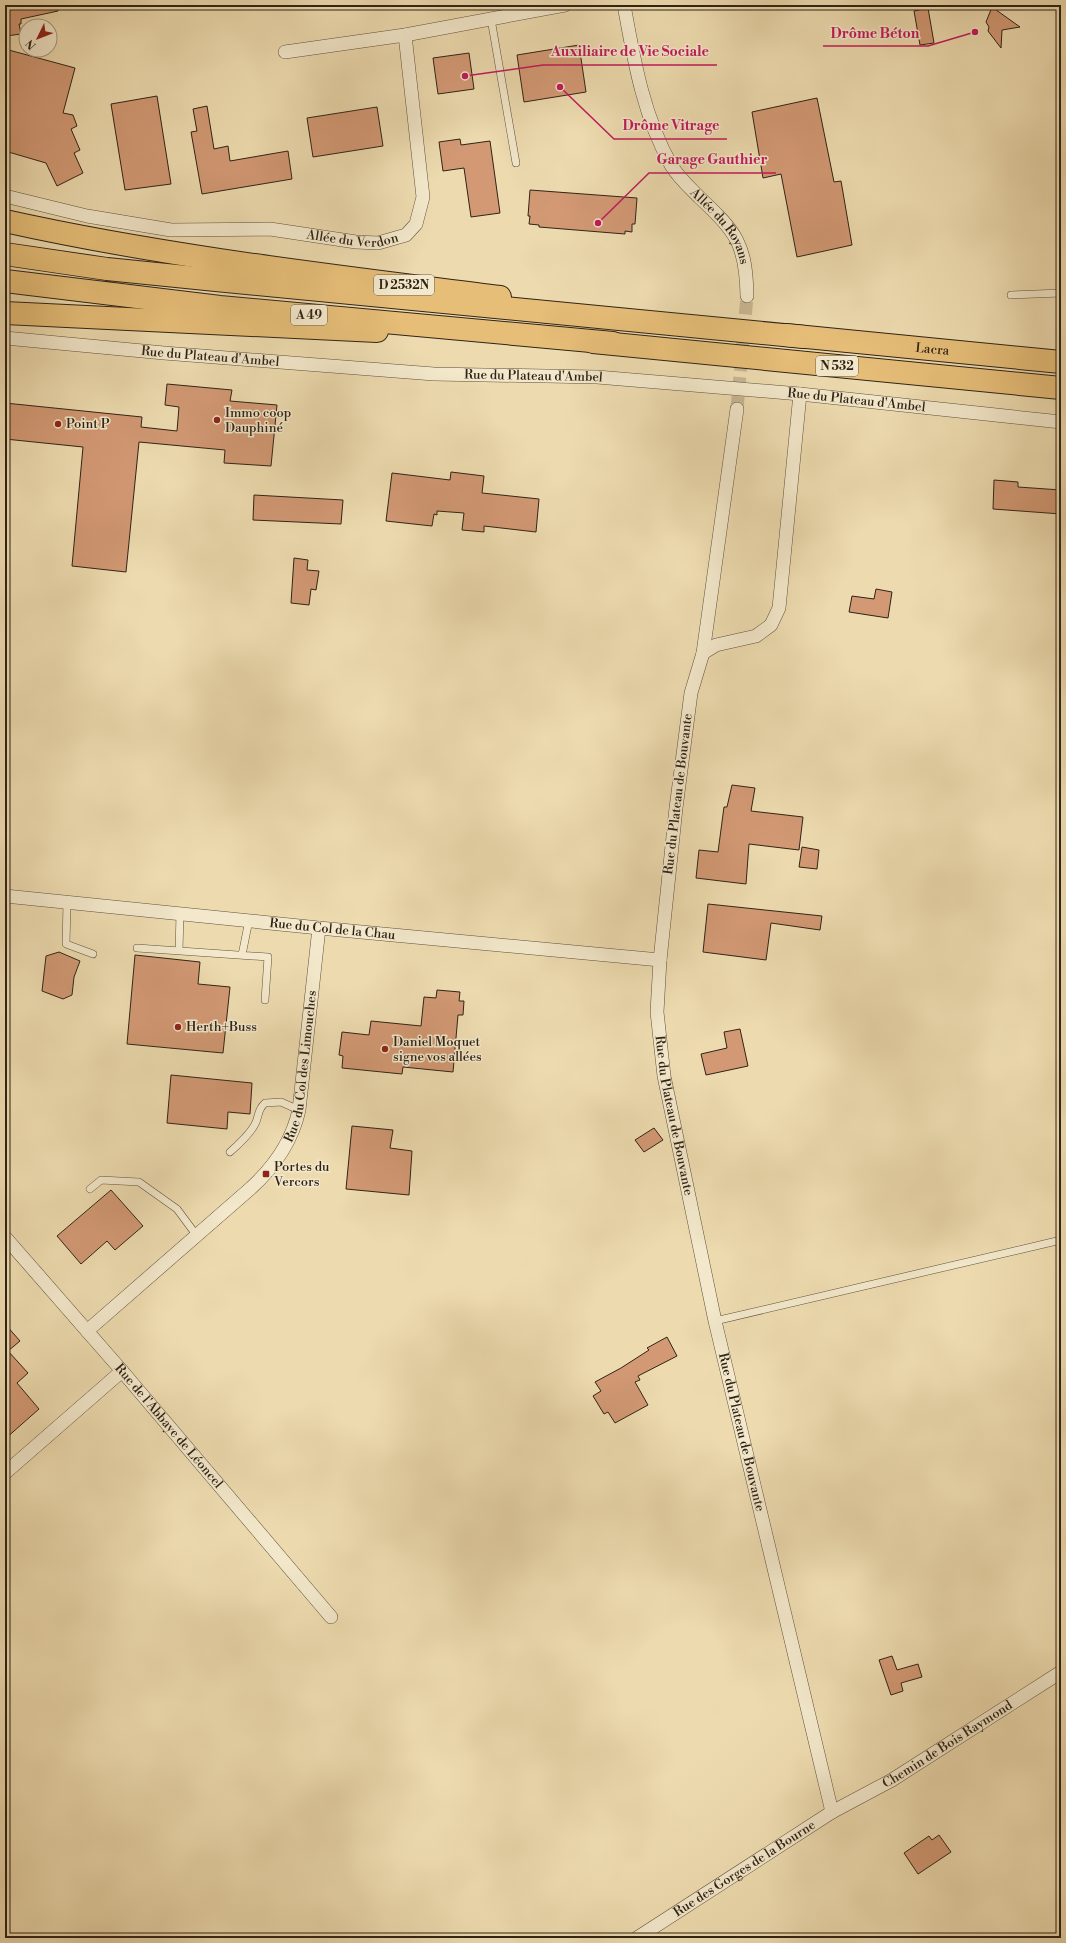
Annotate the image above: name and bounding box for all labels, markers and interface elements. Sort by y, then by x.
north arrow [18,18,58,58]
callout: Drôme Béton [823,20,928,46]
text: Drôme Béton [831,25,920,43]
text: N [23,36,40,52]
callout: Auxiliaire de Vie Sociale [543,39,717,65]
text: Auxiliaire de Vie Sociale [550,43,710,61]
callout: Drôme Vitrage [614,113,727,139]
text: Drôme Vitrage [622,117,720,135]
callout: Garage Gauthier [649,147,776,173]
text: Garage Gauthier [656,151,768,169]
street label: Allée du Royans [686,184,752,266]
street label: Allée du Verdon [304,226,400,251]
road number: D 2532N [374,275,434,295]
road number: A 49 [291,305,327,325]
street label: Lacra [915,340,950,359]
street label: Rue du Plateau d'Ambel [140,343,280,370]
road number: N 532 [816,356,858,376]
street label: Rue du Plateau d'Ambel [464,367,604,385]
street label: Rue du Plateau d'Ambel [787,385,926,415]
place label: Immo coop Dauphiné [225,405,291,436]
marker: Immo coop Dauphiné [212,415,222,425]
place label: Point P [66,416,110,432]
marker: Point P [53,419,63,429]
street label: Rue du Plateau de Bouvante [660,712,696,876]
street label: Rue du Col de la Chau [269,915,397,943]
street label: Rue du Col des Limouches [281,989,320,1145]
place label: Herth+Buss [186,1019,257,1035]
marker: Herth+Buss [173,1022,183,1032]
place label: Daniel Moquet signe vos allées [393,1034,482,1065]
street label: Rue du Plateau de Bouvante [652,1035,697,1197]
marker: Daniel Moquet signe vos allées [380,1044,390,1054]
place label: Portes du Vercors [273,1159,330,1190]
marker: Portes du Vercors [261,1169,271,1179]
street label: Rue du Plateau de Bouvante [715,1351,768,1514]
street label: Rue de l'Abbaye de Léoncel [111,1360,226,1492]
street label: Chemin de Bois Raymond [880,1697,1016,1792]
street label: Rue des Gorges de la Bourne [671,1817,819,1920]

